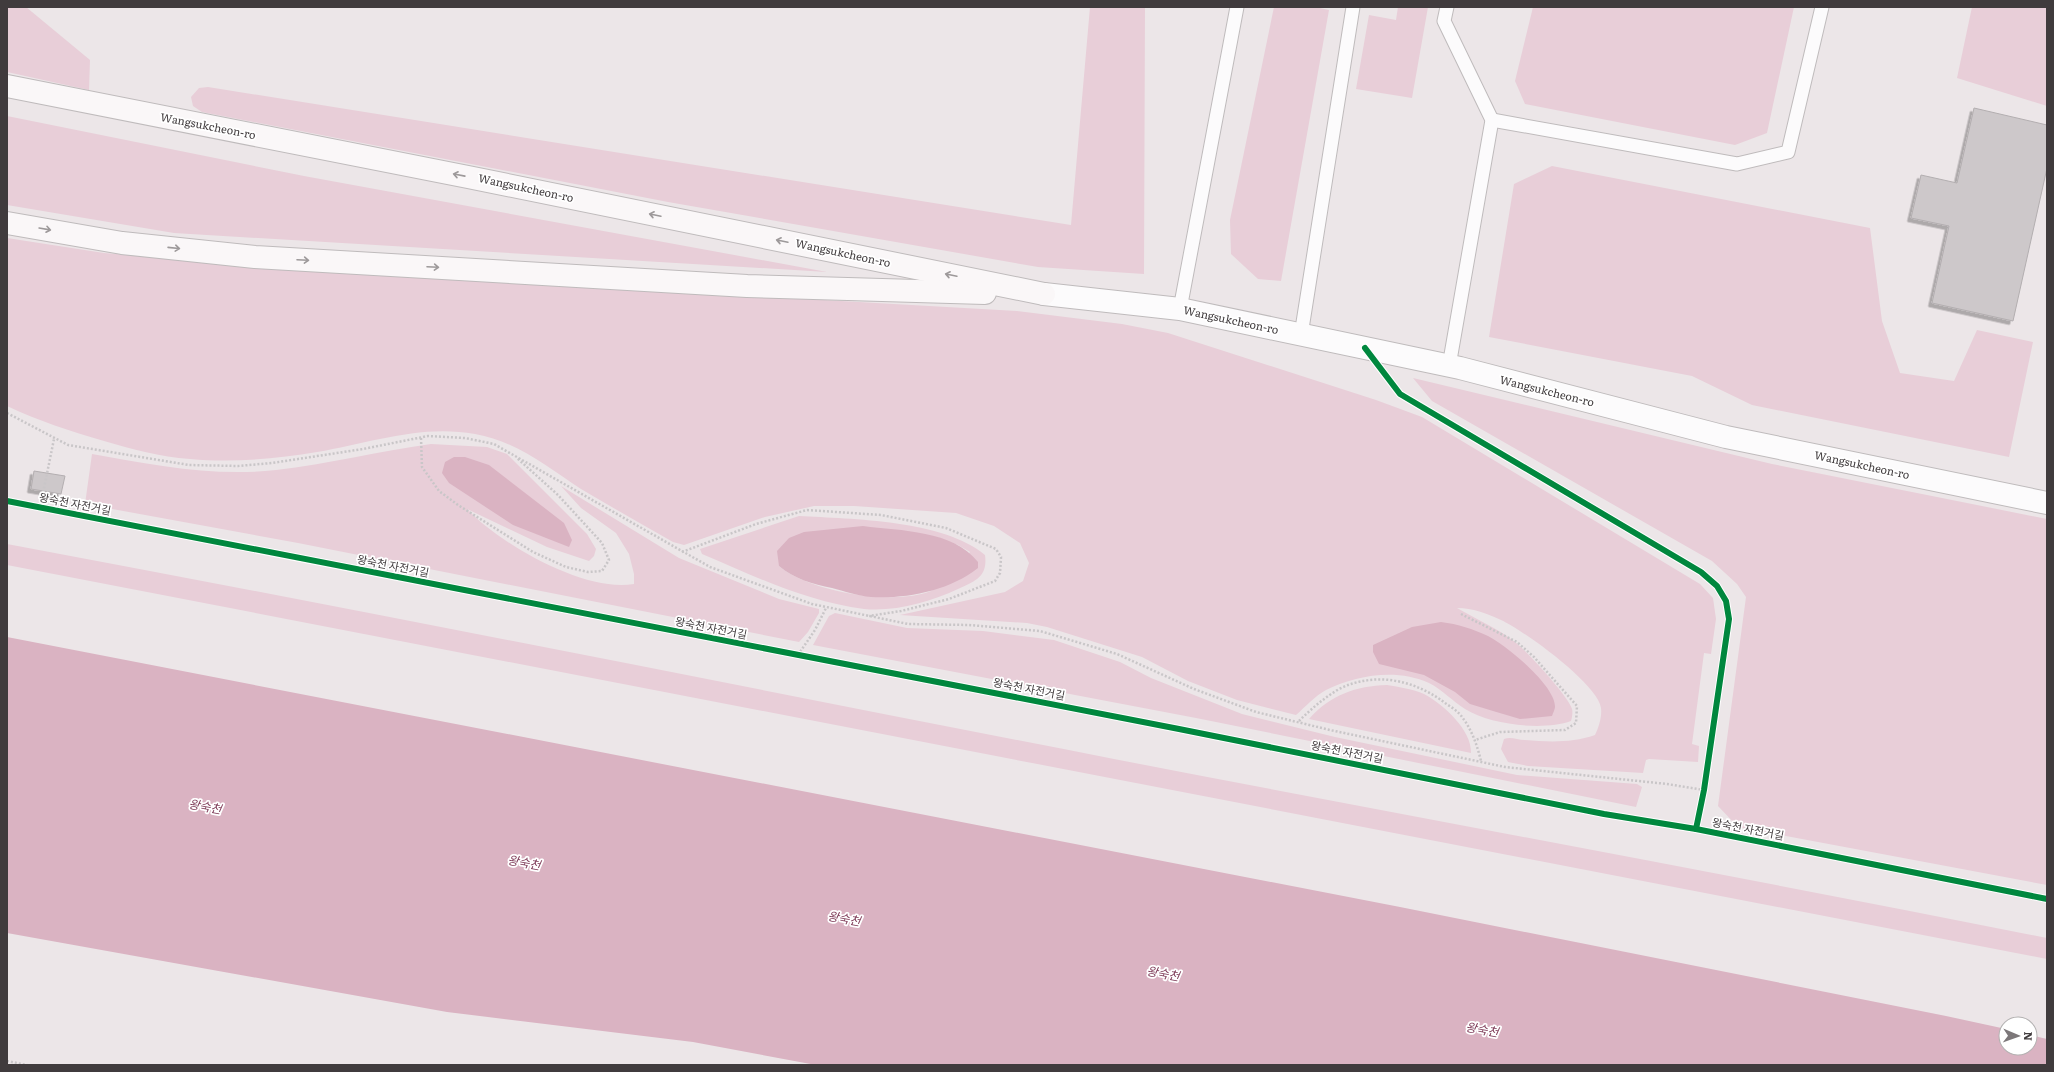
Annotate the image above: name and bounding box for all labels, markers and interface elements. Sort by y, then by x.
street label: Wangsukcheon-ro [159,108,257,142]
street label: Wangsukcheon-ro [477,169,575,205]
one-way arrow [453,171,466,179]
one-way arrow [649,210,662,218]
one-way arrow [39,226,52,234]
street label: Wangsukcheon-ro [794,234,892,270]
one-way arrow [776,237,789,245]
one-way arrow [167,245,180,252]
one-way arrow [296,256,309,263]
one-way arrow [426,264,439,271]
one-way arrow [945,271,958,279]
street label: Wangsukcheon-ro [1182,301,1280,337]
street label: Wangsukcheon-ro [1498,371,1596,409]
street label: Wangsukcheon-ro [1813,446,1911,482]
street label: 왕숙천 자전거길 [38,488,113,518]
street label: 왕숙천 자전거길 [356,550,431,580]
street label: 왕숙천 자전거길 [674,612,749,642]
street label: 왕숙천 자전거길 [992,673,1067,703]
street label: 왕숙천 자전거길 [1310,736,1385,766]
water label: 왕숙천 [187,794,225,818]
street label: 왕숙천 자전거길 [1711,813,1786,843]
water label: 왕숙천 [506,850,544,874]
water label: 왕숙천 [826,906,864,930]
water label: 왕숙천 [1145,961,1183,985]
north arrow [1998,1016,2038,1056]
water label: 왕숙천 [1464,1017,1502,1041]
text: N [2021,1031,2037,1041]

